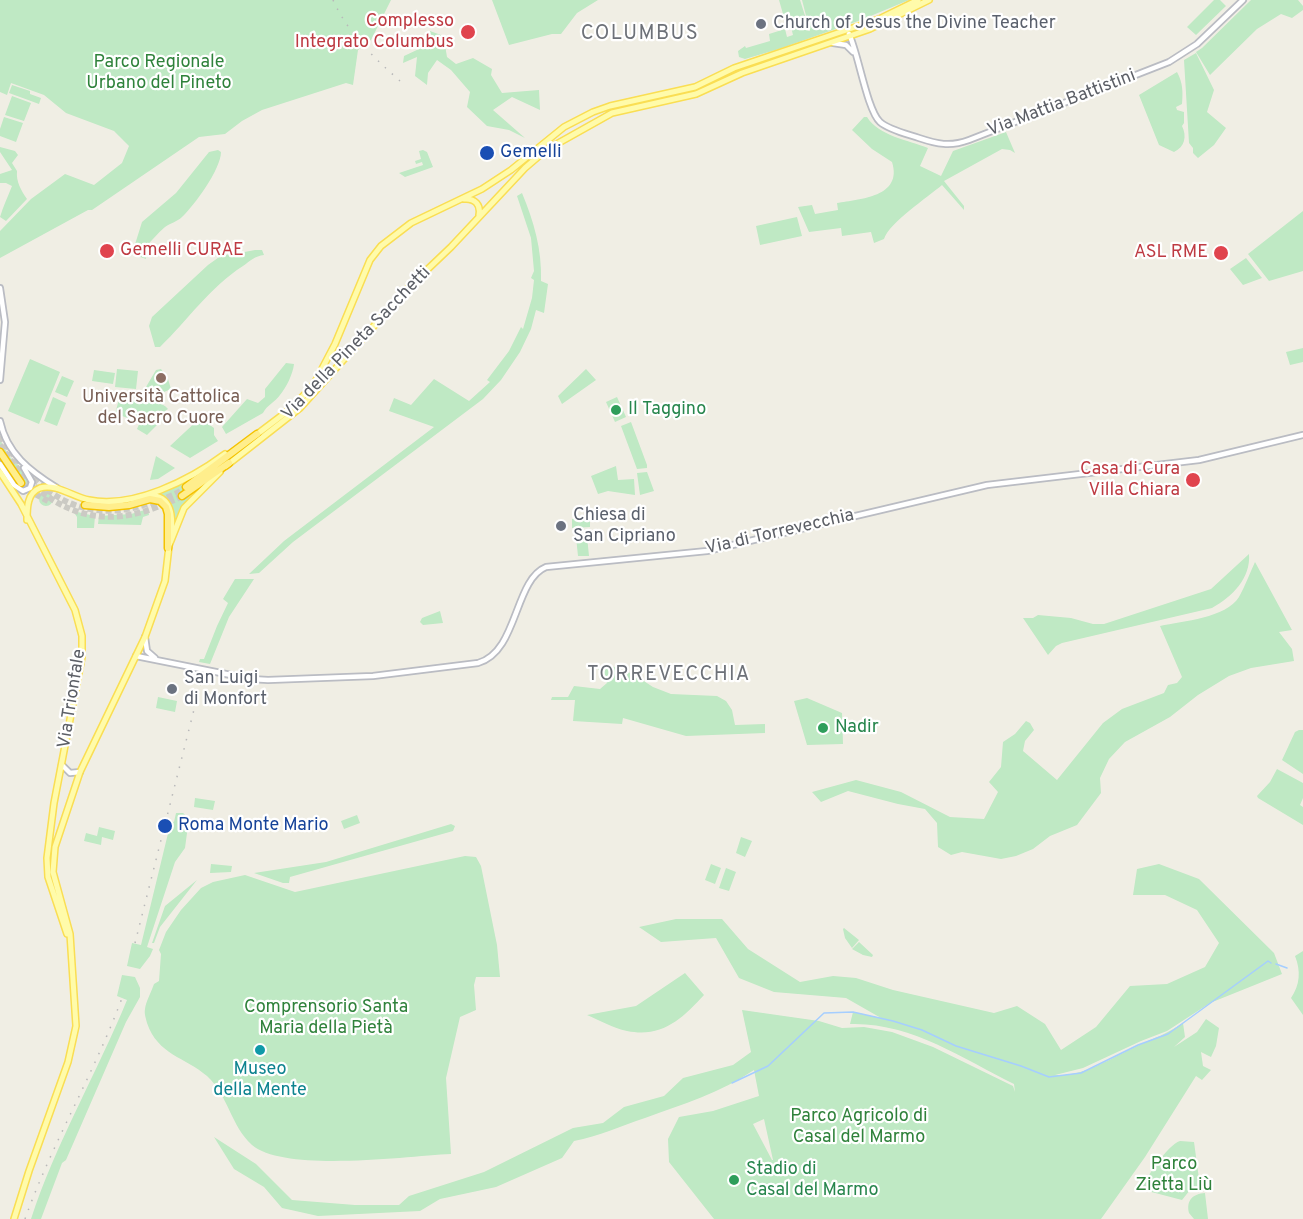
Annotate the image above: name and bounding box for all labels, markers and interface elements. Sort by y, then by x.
place label: Complesso Integrato Columbus [295,11,454,54]
place label: Church of Jesus the Divine Teacher [773,13,1056,35]
marker: Church of Jesus the Divine Teacher [754,17,768,31]
marker: Complesso Integrato Columbus [459,23,477,41]
district label: COLUMBUS [581,23,699,47]
park label: Parco Regionale Urbano del Pineto [86,52,232,94]
street label: Via Mattia Battistini [985,66,1139,142]
place label: Gemelli [500,142,561,164]
marker: Gemelli [478,144,496,162]
place label: Gemelli CURAE [120,240,244,262]
marker: Gemelli CURAE [98,242,116,260]
place label: ASL RME [1134,242,1208,264]
marker: ASL RME [1212,244,1230,262]
street label: Via della Pineta Sacchetti [278,263,436,425]
marker: Università Cattolica del Sacro Cuore [154,371,168,385]
place label: Università Cattolica del Sacro Cuore [82,387,240,430]
place label: Il Taggino [628,399,706,421]
marker: Il Taggino [609,403,623,417]
place label: Casa di Cura Villa Chiara [1080,459,1180,502]
marker: Casa di Cura Villa Chiara [1184,471,1202,489]
place label: Chiesa di San Cipriano [573,505,676,548]
street label: Via di Torrevecchia [704,505,856,561]
marker: Chiesa di San Cipriano [554,519,568,533]
street label: Via Trionfale [54,648,92,750]
district label: TORREVECCHIA [587,664,751,688]
place label: San Luigi di Monfort [184,668,267,710]
marker: San Luigi di Monfort [165,682,179,696]
place label: Nadir [835,717,879,739]
marker: Nadir [816,721,830,735]
place label: Roma Monte Mario [178,815,329,837]
marker: Roma Monte Mario [156,817,174,835]
park label: Comprensorio Santa Maria della Pietà [244,997,408,1040]
marker: Museo della Mente [253,1043,267,1057]
place label: Museo della Mente [213,1059,307,1102]
park label: Parco Agricolo di Casal del Marmo [790,1106,928,1148]
park label: Parco Zietta Liù [1135,1154,1213,1196]
place label: Stadio di Casal del Marmo [746,1159,879,1202]
marker: Stadio di Casal del Marmo [727,1173,741,1187]

